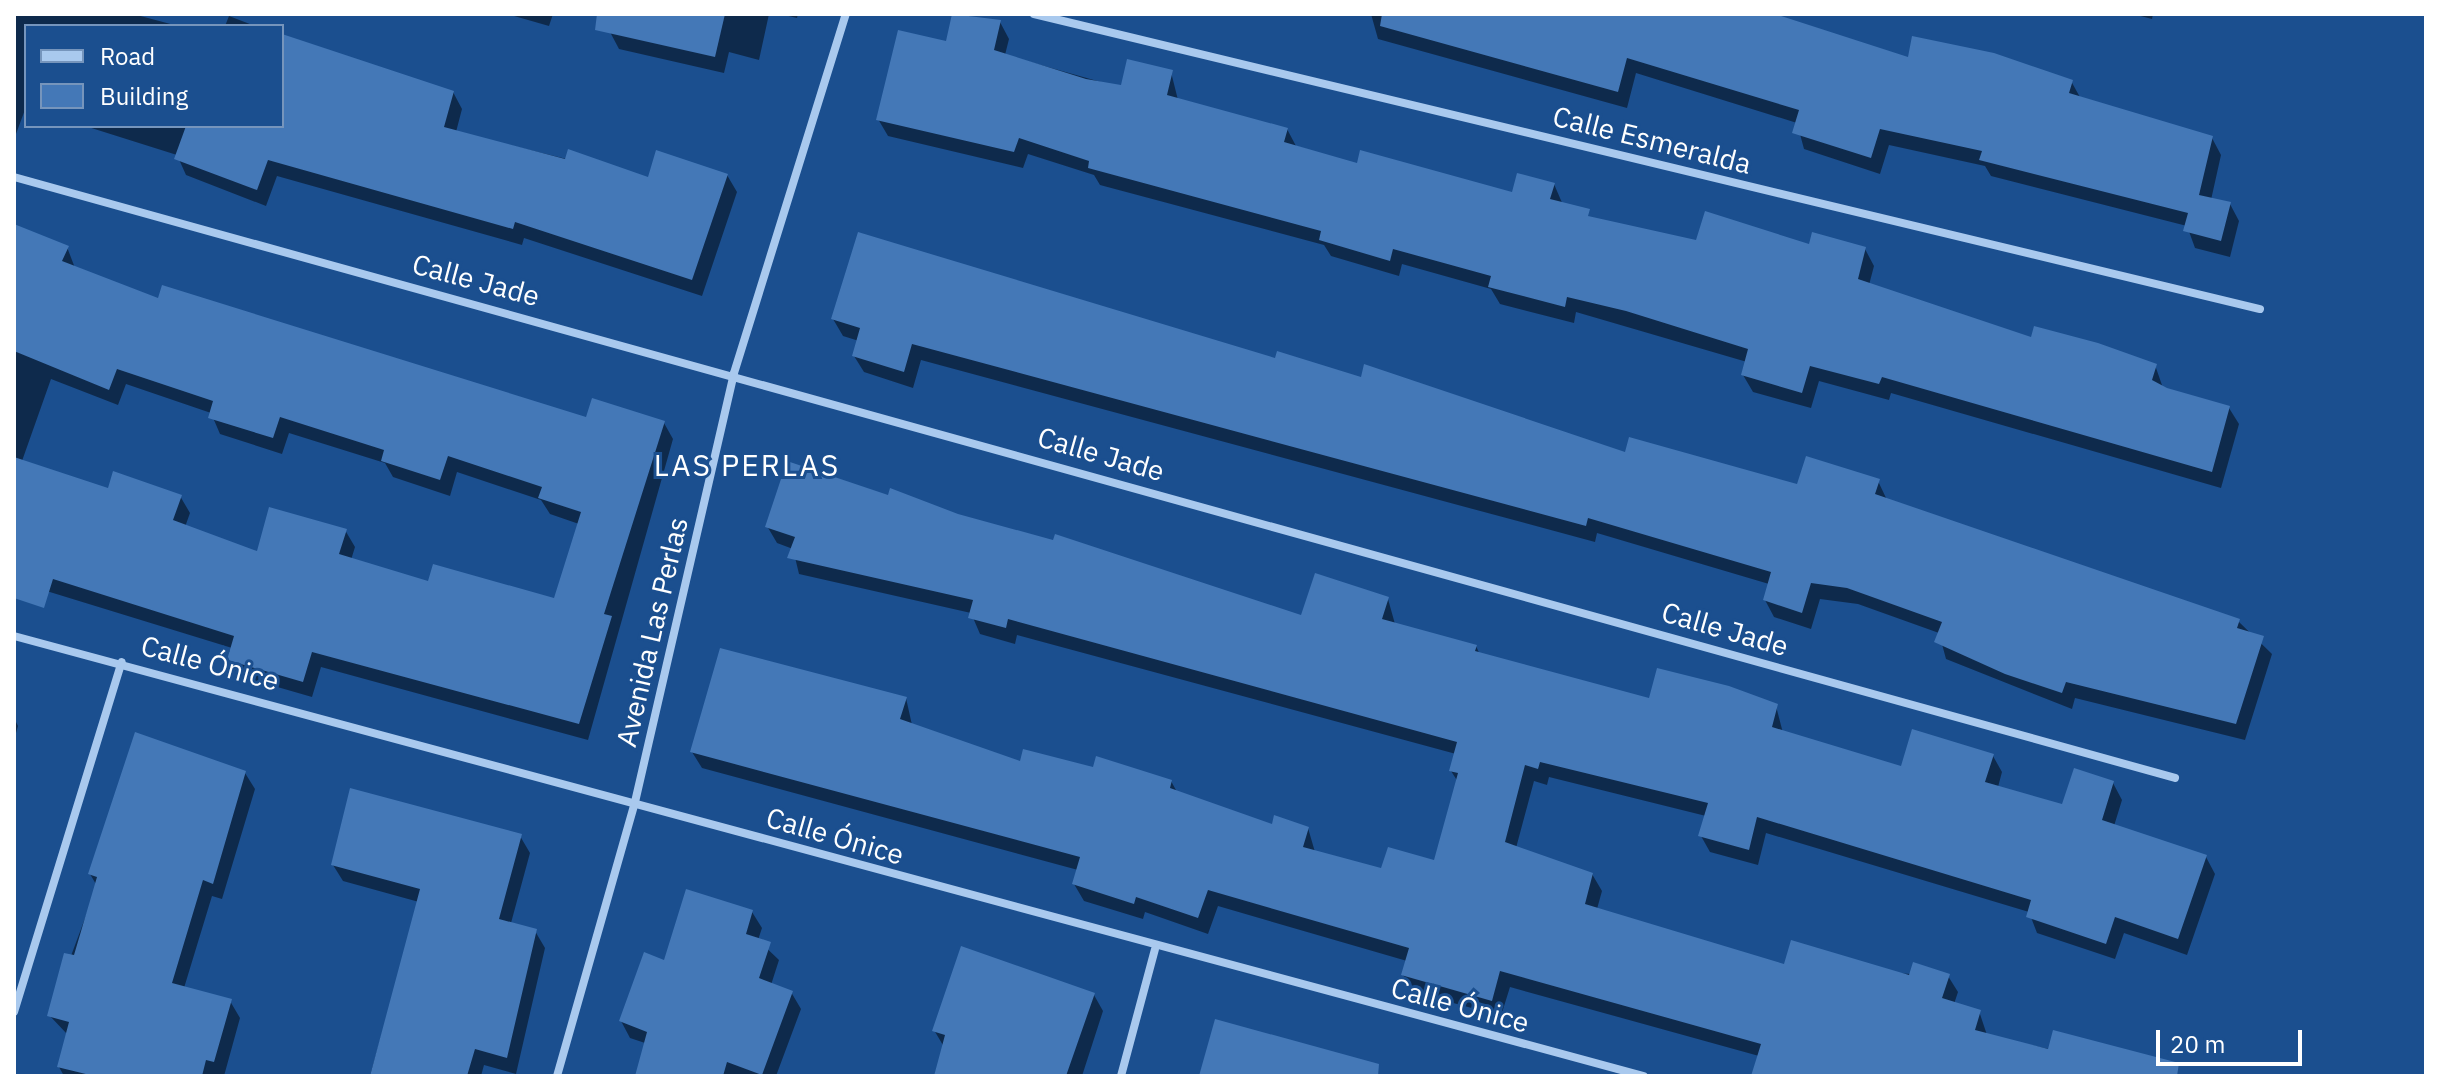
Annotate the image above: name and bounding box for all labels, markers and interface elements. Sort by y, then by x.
legend [24,24,284,128]
text: Road [100,40,155,72]
text: Building [100,80,188,112]
street label: Calle Esmeralda [1549,99,1755,181]
street label: Calle Jade [409,247,543,313]
street label: Calle Jade [1034,420,1168,488]
district label: LAS PERLAS [654,447,840,483]
street label: Avenida Las Perlas [609,514,695,750]
street label: Calle Jade [1658,595,1792,663]
street label: Calle Ónice [137,628,283,698]
street label: Calle Ónice [762,800,908,872]
street label: Calle Ónice [1387,970,1533,1040]
scale bar [2160,1014,2306,1064]
text: 20 m [2170,1028,2225,1060]

